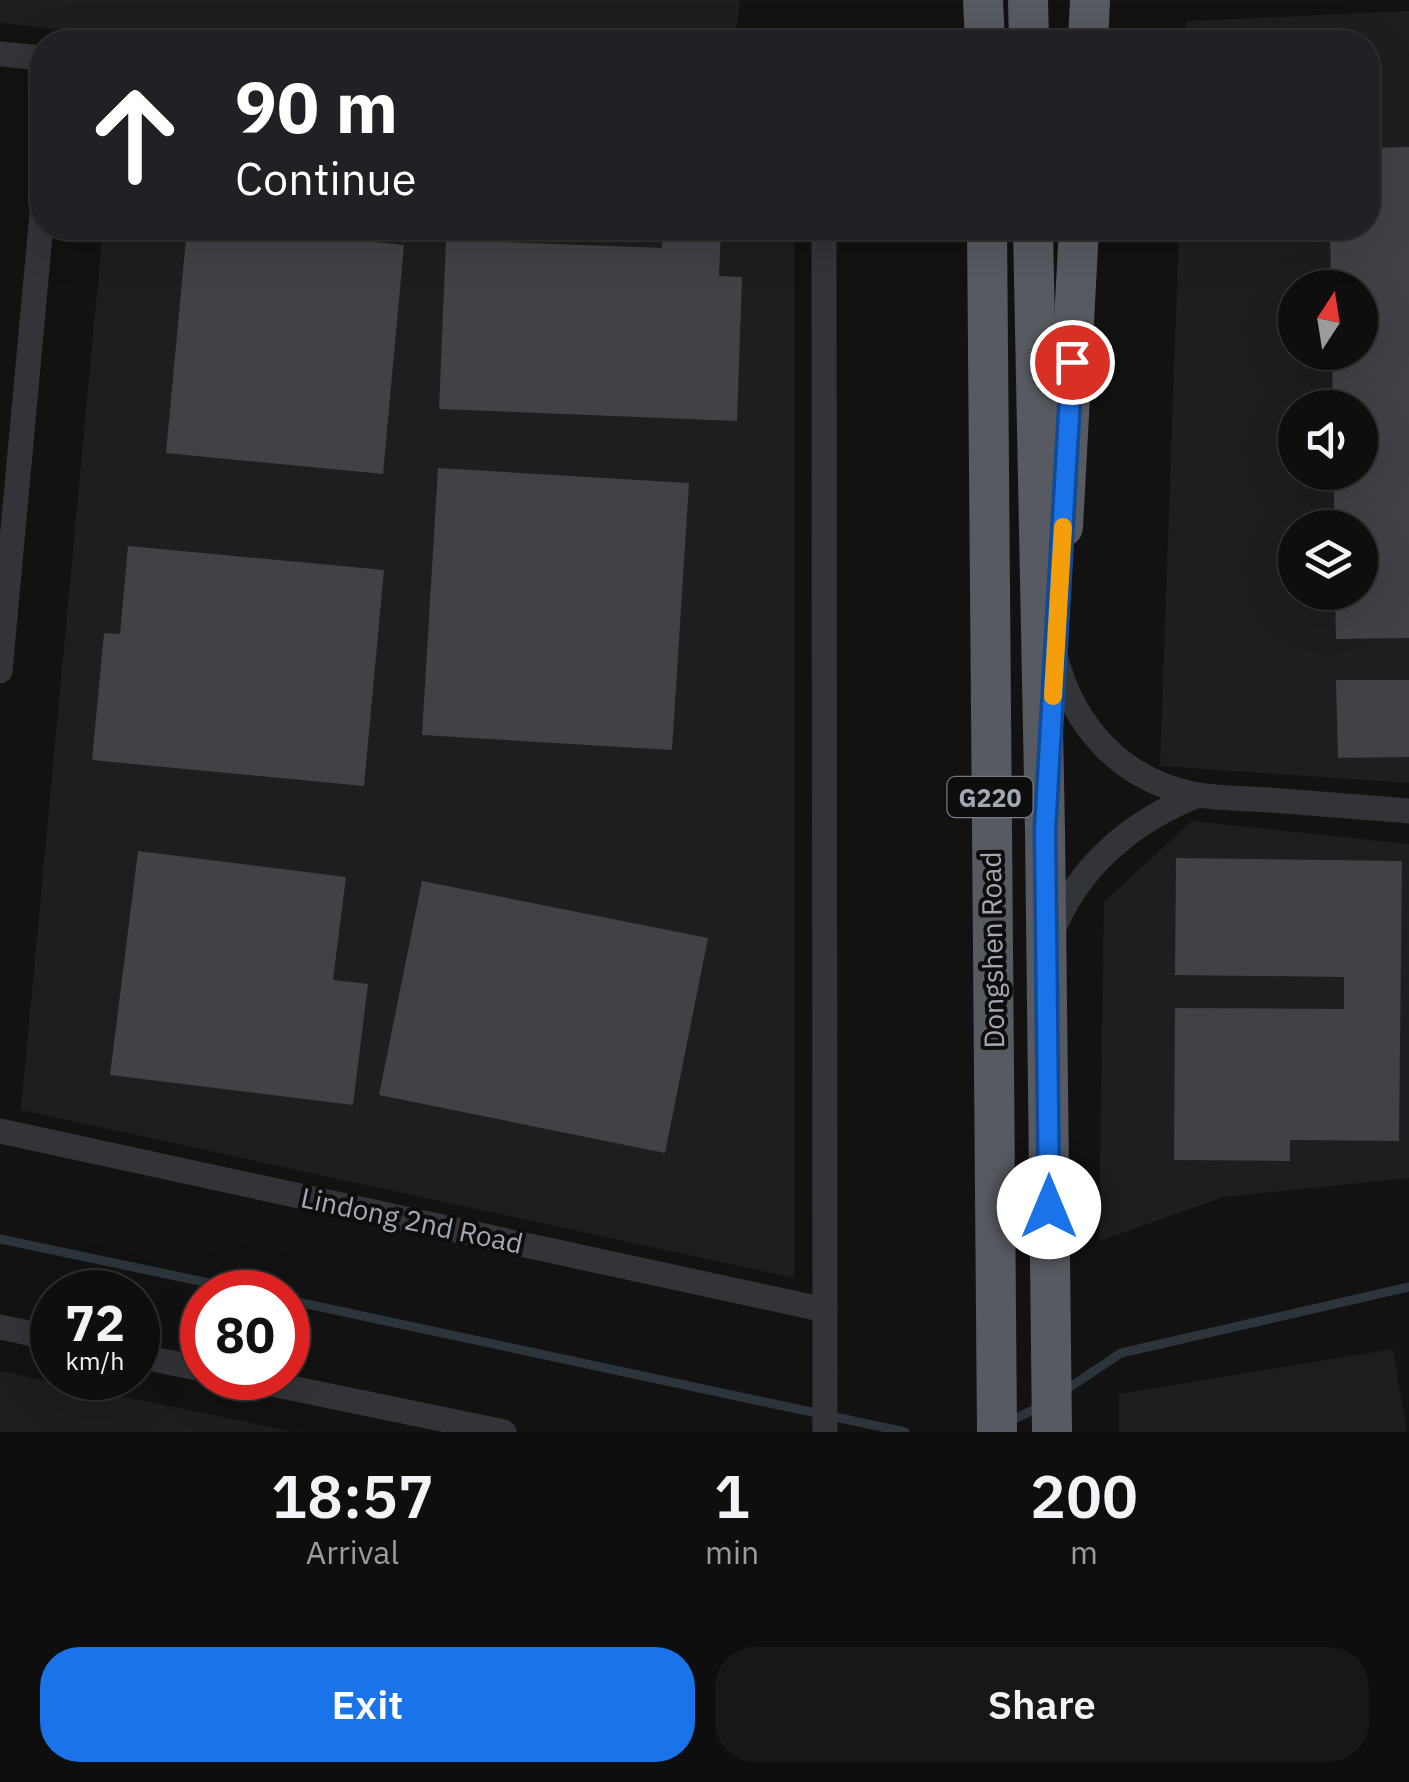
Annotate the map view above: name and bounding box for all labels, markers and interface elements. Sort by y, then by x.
text: 90 m [235,61,398,152]
icon: ahead [70,70,200,200]
text: Continue [235,149,417,207]
north arrow [1278,270,1378,370]
map controls [1278,270,1378,610]
pin [1030,320,1115,405]
icon: arrive [1045,335,1100,390]
button: sound [1278,390,1378,490]
button: layers [1278,510,1378,610]
road number: G220 [948,777,1032,817]
street label: Dongshen Road [972,851,1012,1049]
position arrow [997,1155,1101,1259]
street label: Lindong 2nd Road [298,1178,526,1262]
speed limit sign: 80 [180,1270,310,1400]
text: 72 [65,1290,125,1355]
text: km/h [66,1344,124,1377]
text: 18:57 [271,1456,434,1535]
text: 1 [714,1456,750,1535]
text: 200 [1030,1456,1138,1535]
text: Arrival [306,1531,399,1573]
text: min [705,1531,759,1573]
text: m [1070,1531,1098,1573]
button: Exit [40,1647,695,1762]
button: Share [715,1647,1369,1762]

